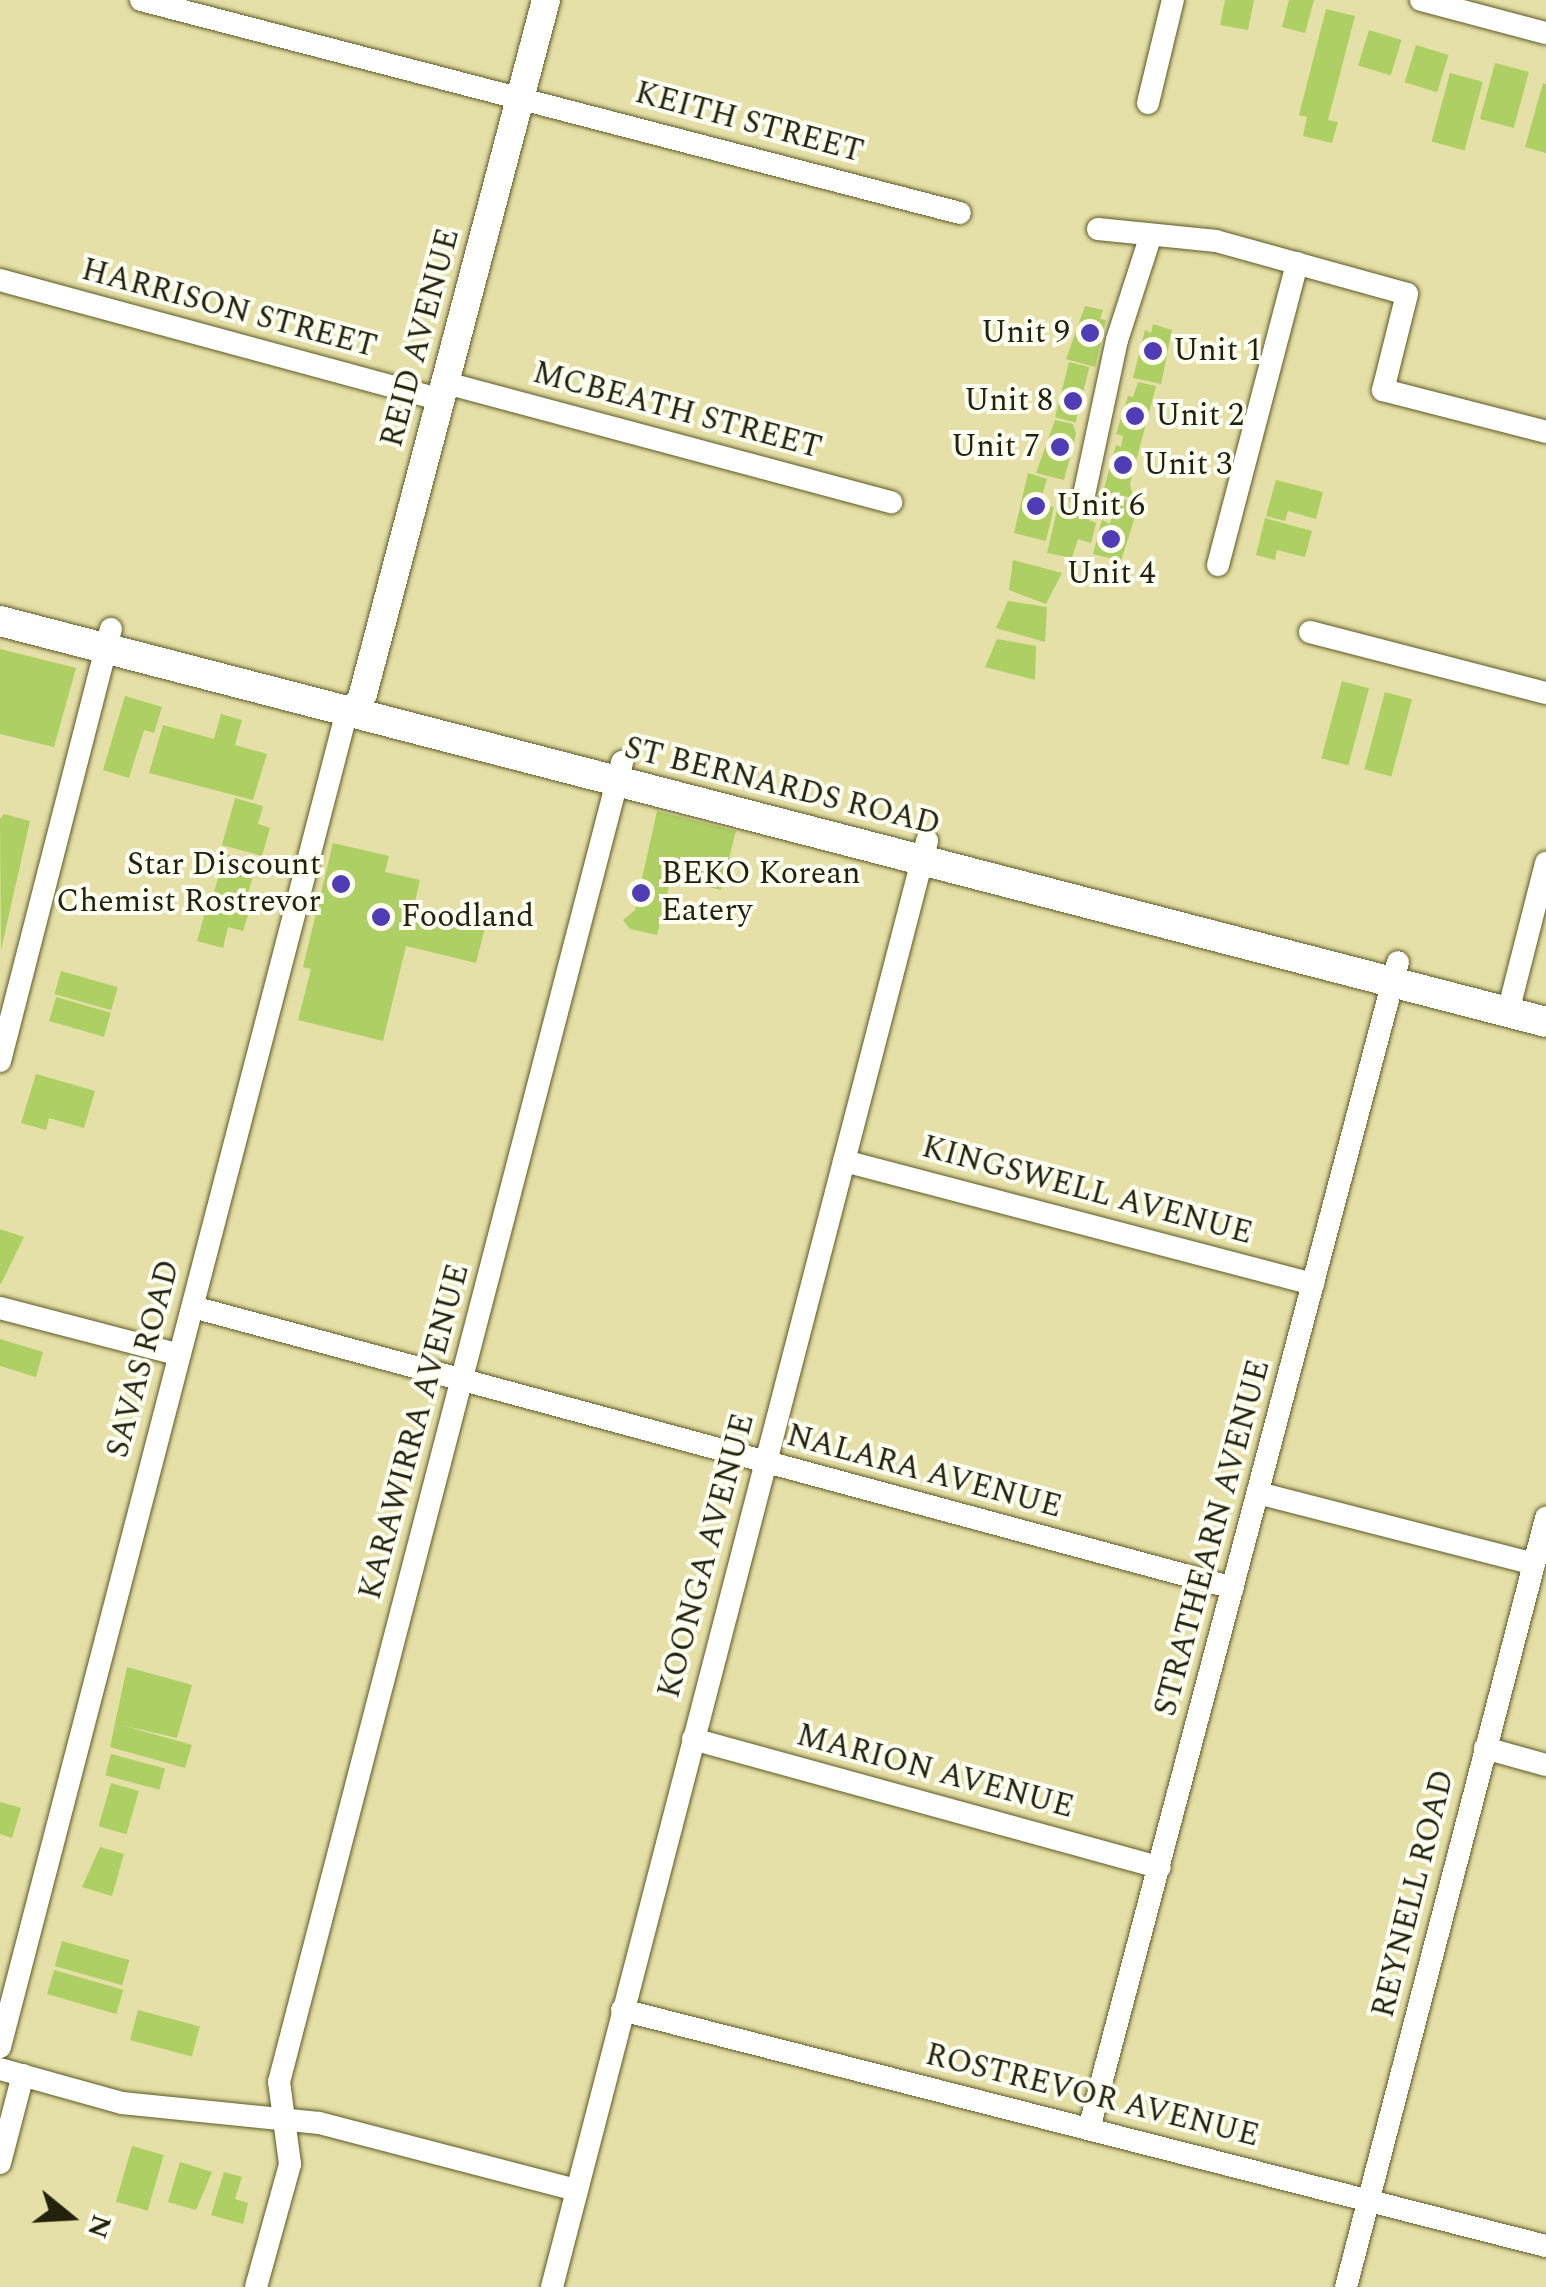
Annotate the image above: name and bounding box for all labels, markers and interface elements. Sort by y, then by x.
street label: KEITH STREET [631,74,867,172]
street label: REID AVENUE [373,224,469,452]
street label: HARRISON STREET [77,251,381,367]
place label: Unit 9 [981,314,1070,352]
marker: Unit 9 [1079,322,1101,344]
place label: Unit 1 [1173,332,1262,370]
marker: Unit 1 [1142,340,1164,362]
street label: MCBEATH STREET [528,354,826,468]
place label: Unit 8 [964,382,1053,420]
marker: Unit 8 [1062,390,1084,412]
place label: Unit 2 [1155,397,1244,435]
marker: Unit 2 [1124,405,1146,427]
place label: Unit 7 [951,428,1040,466]
marker: Unit 7 [1049,436,1071,458]
place label: Unit 3 [1143,446,1232,484]
marker: Unit 3 [1112,454,1134,476]
place label: Unit 6 [1056,487,1145,525]
marker: Unit 6 [1025,495,1047,517]
marker: Unit 4 [1100,528,1122,550]
place label: Unit 4 [1066,555,1156,593]
street label: ST BERNARDS ROAD [620,729,944,845]
place label: Star Discount Chemist Rostrevor [56,847,321,922]
place label: BEKO Korean Eatery [661,856,861,931]
marker: Star Discount Chemist Rostrevor [330,873,352,895]
marker: BEKO Korean Eatery [630,882,652,904]
place label: Foodland [401,898,534,936]
marker: Foodland [370,906,392,928]
street label: KINGSWELL AVENUE [917,1128,1257,1254]
street label: SAVAS ROAD [99,1256,189,1462]
street label: KARAWIRRA AVENUE [352,1260,478,1604]
street label: STRATHEARN AVENUE [1147,1356,1279,1720]
street label: KOONGA AVENUE [651,1410,763,1702]
street label: NALARA AVENUE [782,1417,1066,1527]
street label: MARION AVENUE [792,1717,1078,1827]
street label: REYNELL ROAD [1365,1766,1463,2022]
street label: ROSTREVOR AVENUE [921,2036,1263,2156]
north arrow [20,2167,120,2267]
text: N [75,2209,123,2244]

